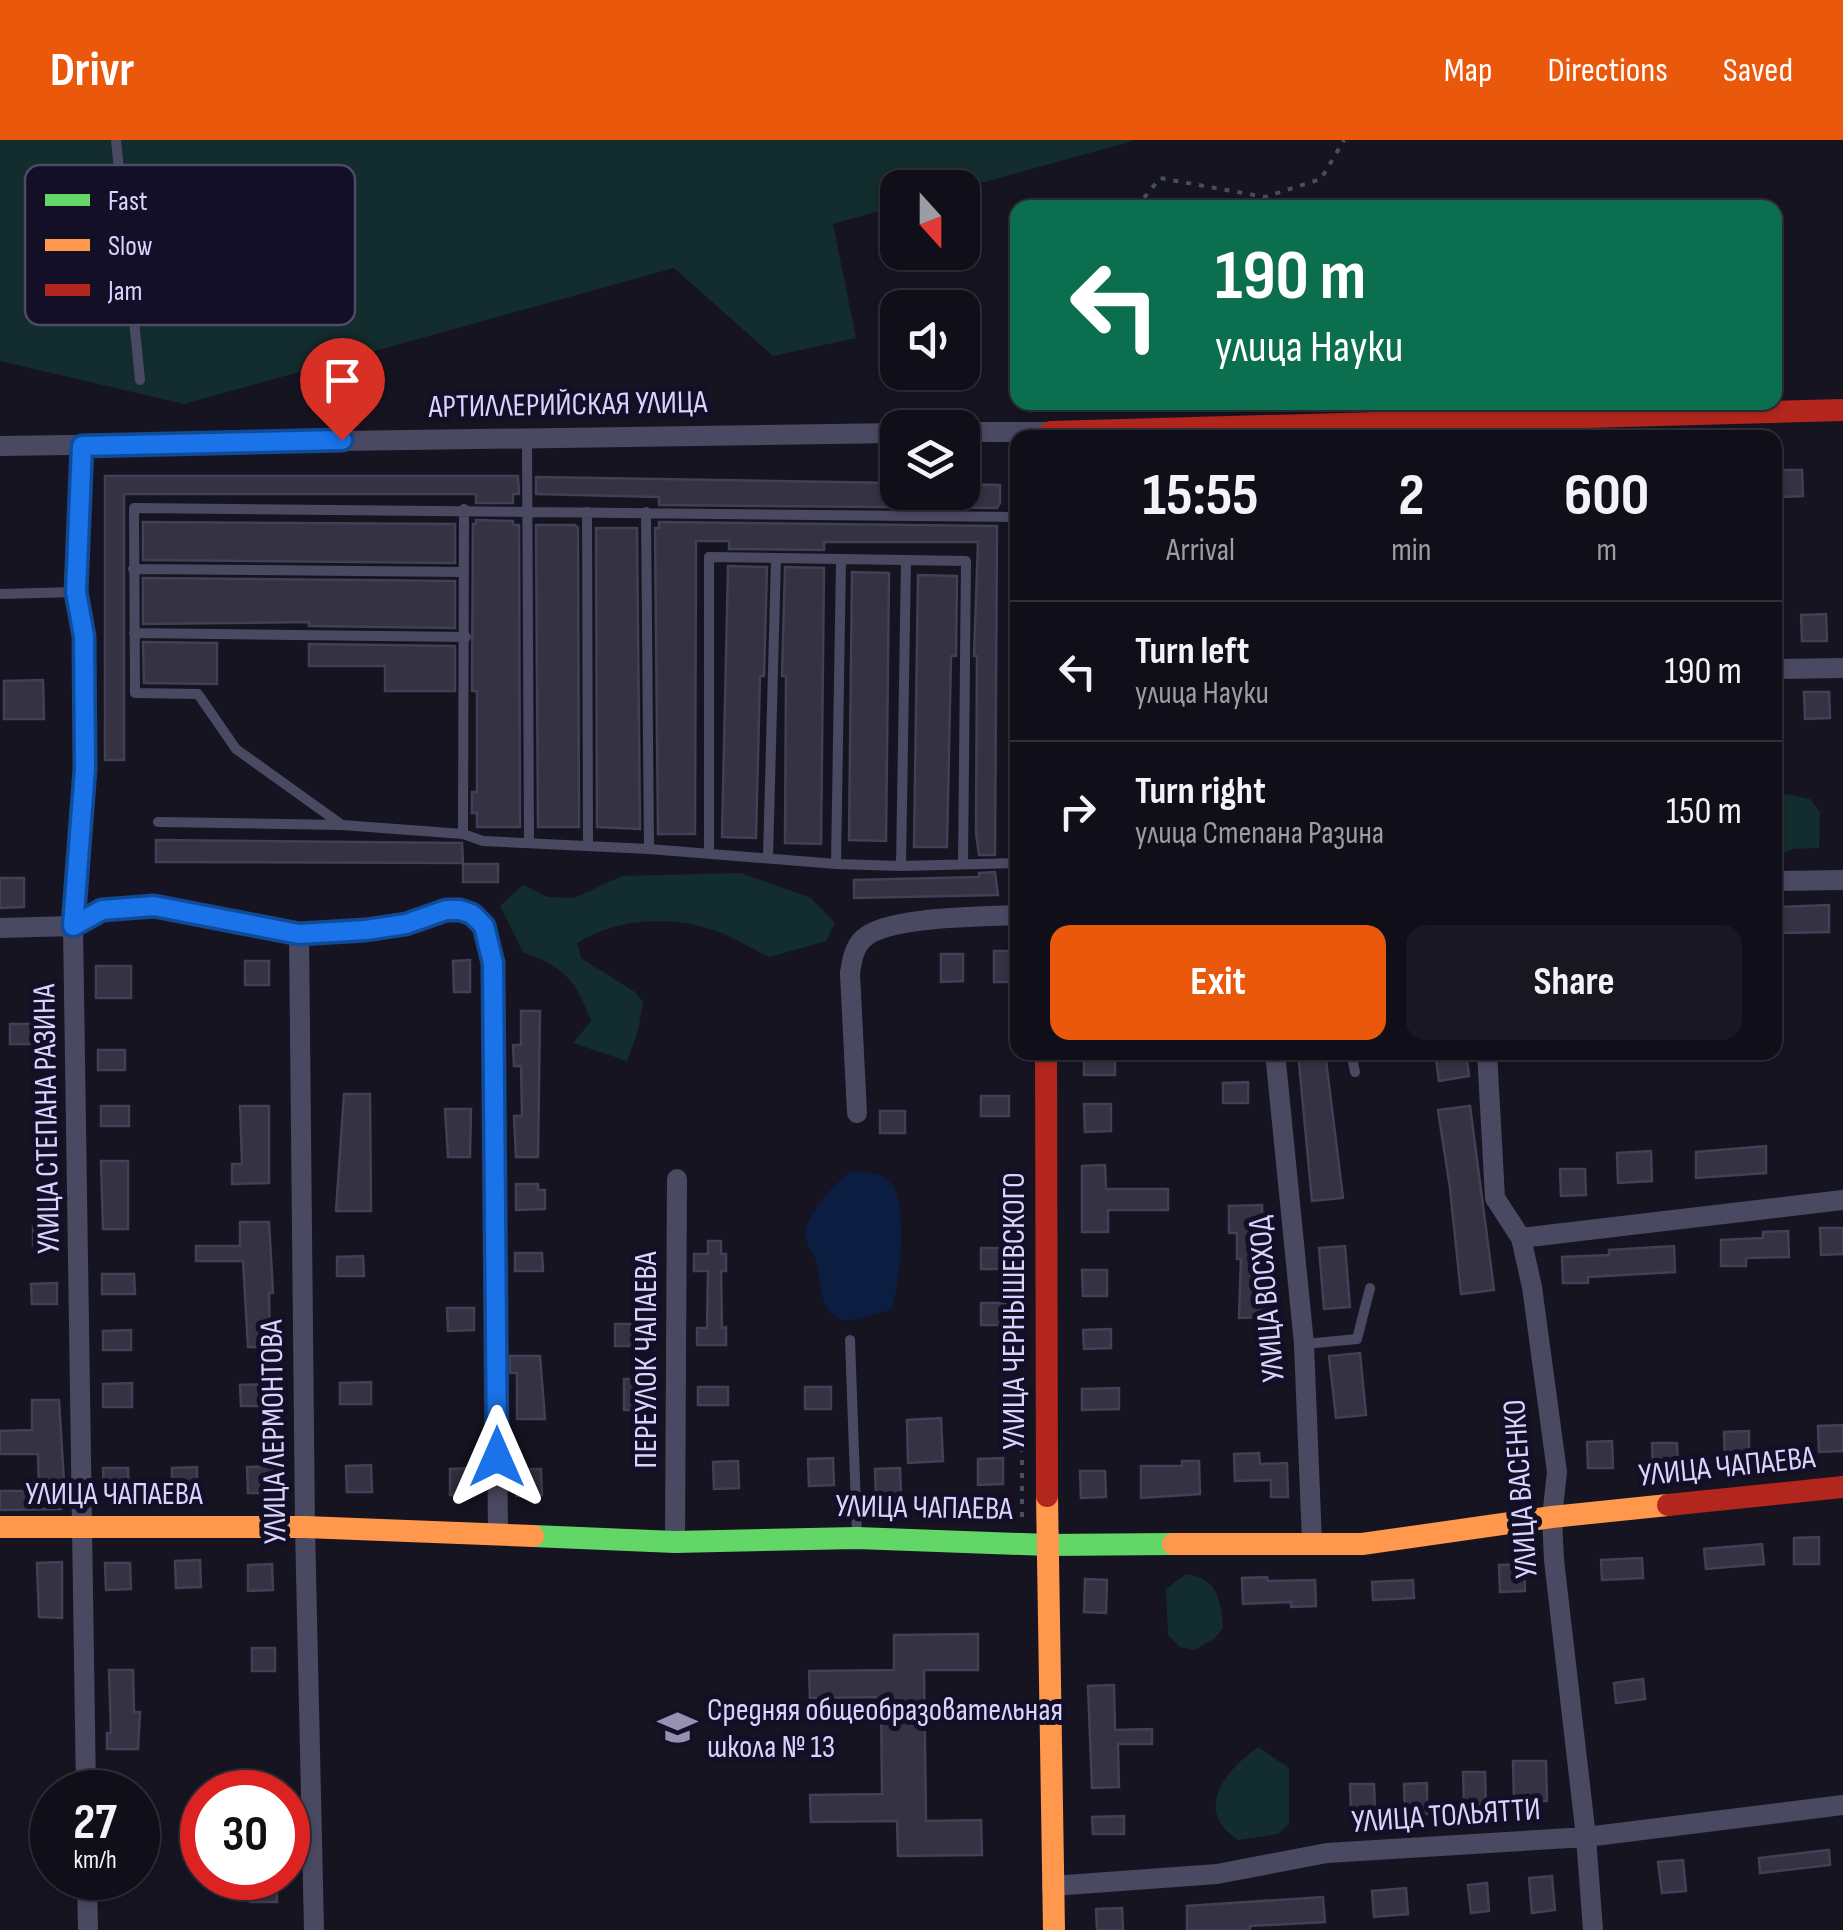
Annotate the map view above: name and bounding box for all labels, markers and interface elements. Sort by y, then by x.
text: Drivr [50,42,134,99]
text: Map [1444,49,1493,92]
text: Directions [1548,49,1668,92]
text: Saved [1723,49,1793,92]
legend [25,165,355,325]
north arrow [880,170,980,270]
map controls [880,170,980,510]
text: Fast [108,185,147,218]
text: Slow [108,230,153,263]
text: 190 m [1215,235,1366,319]
icon: left [1050,240,1180,370]
text: Jam [107,275,143,308]
button: sound [880,290,980,390]
text: улица Науки [1215,320,1403,375]
pin [300,338,385,441]
icon: arrive [315,353,370,408]
street label: АРТИЛЛЕРИЙСКАЯ УЛИЦА [427,383,708,427]
button: layers [880,410,980,510]
text: 15:55 [1143,460,1259,532]
text: 2 [1398,460,1424,532]
text: 600 [1564,460,1649,532]
text: Arrival [1166,531,1235,570]
text: min [1391,531,1431,570]
text: m [1596,531,1617,570]
text: Turn left [1135,629,1249,674]
icon: left [1050,644,1105,699]
text: 190 m [1664,649,1742,694]
text: улица Науки [1135,674,1269,713]
text: Turn right [1135,769,1266,814]
icon: right [1050,784,1105,839]
text: 150 m [1666,789,1742,834]
text: улица Степана Разина [1135,814,1384,853]
button: Exit [1050,925,1386,1040]
button: Share [1406,925,1742,1040]
street label: УЛИЦА СТЕПАНА РАЗИНА [25,983,69,1254]
street label: УЛИЦА ЧЕРНЫШЕВСКОГО [995,1172,1034,1450]
street label: УЛИЦА ВОСХОД [1240,1214,1294,1384]
street label: ПЕРЕУЛОК ЧАПАЕВА [627,1251,666,1468]
street label: УЛИЦА ЛЕРМОНТОВА [253,1319,295,1545]
street label: УЛИЦА ВАСЕНКО [1495,1398,1547,1580]
position arrow [445,1405,549,1509]
street label: УЛИЦА ЧАПАЕВА [1637,1438,1818,1496]
street label: УЛИЦА ЧАПАЕВА [25,1475,203,1514]
street label: УЛИЦА ЧАПАЕВА [835,1487,1013,1529]
place label: Средняя общеобразовательная школа № 13 [707,1691,1063,1767]
school or university icon: Средняя общеобразовательная школа № 13 [656,1707,698,1749]
speed limit sign: 30 [180,1770,310,1900]
street label: УЛИЦА ТОЛЬЯТТИ [1350,1790,1542,1842]
text: 27 [73,1793,117,1853]
text: km/h [73,1845,117,1876]

